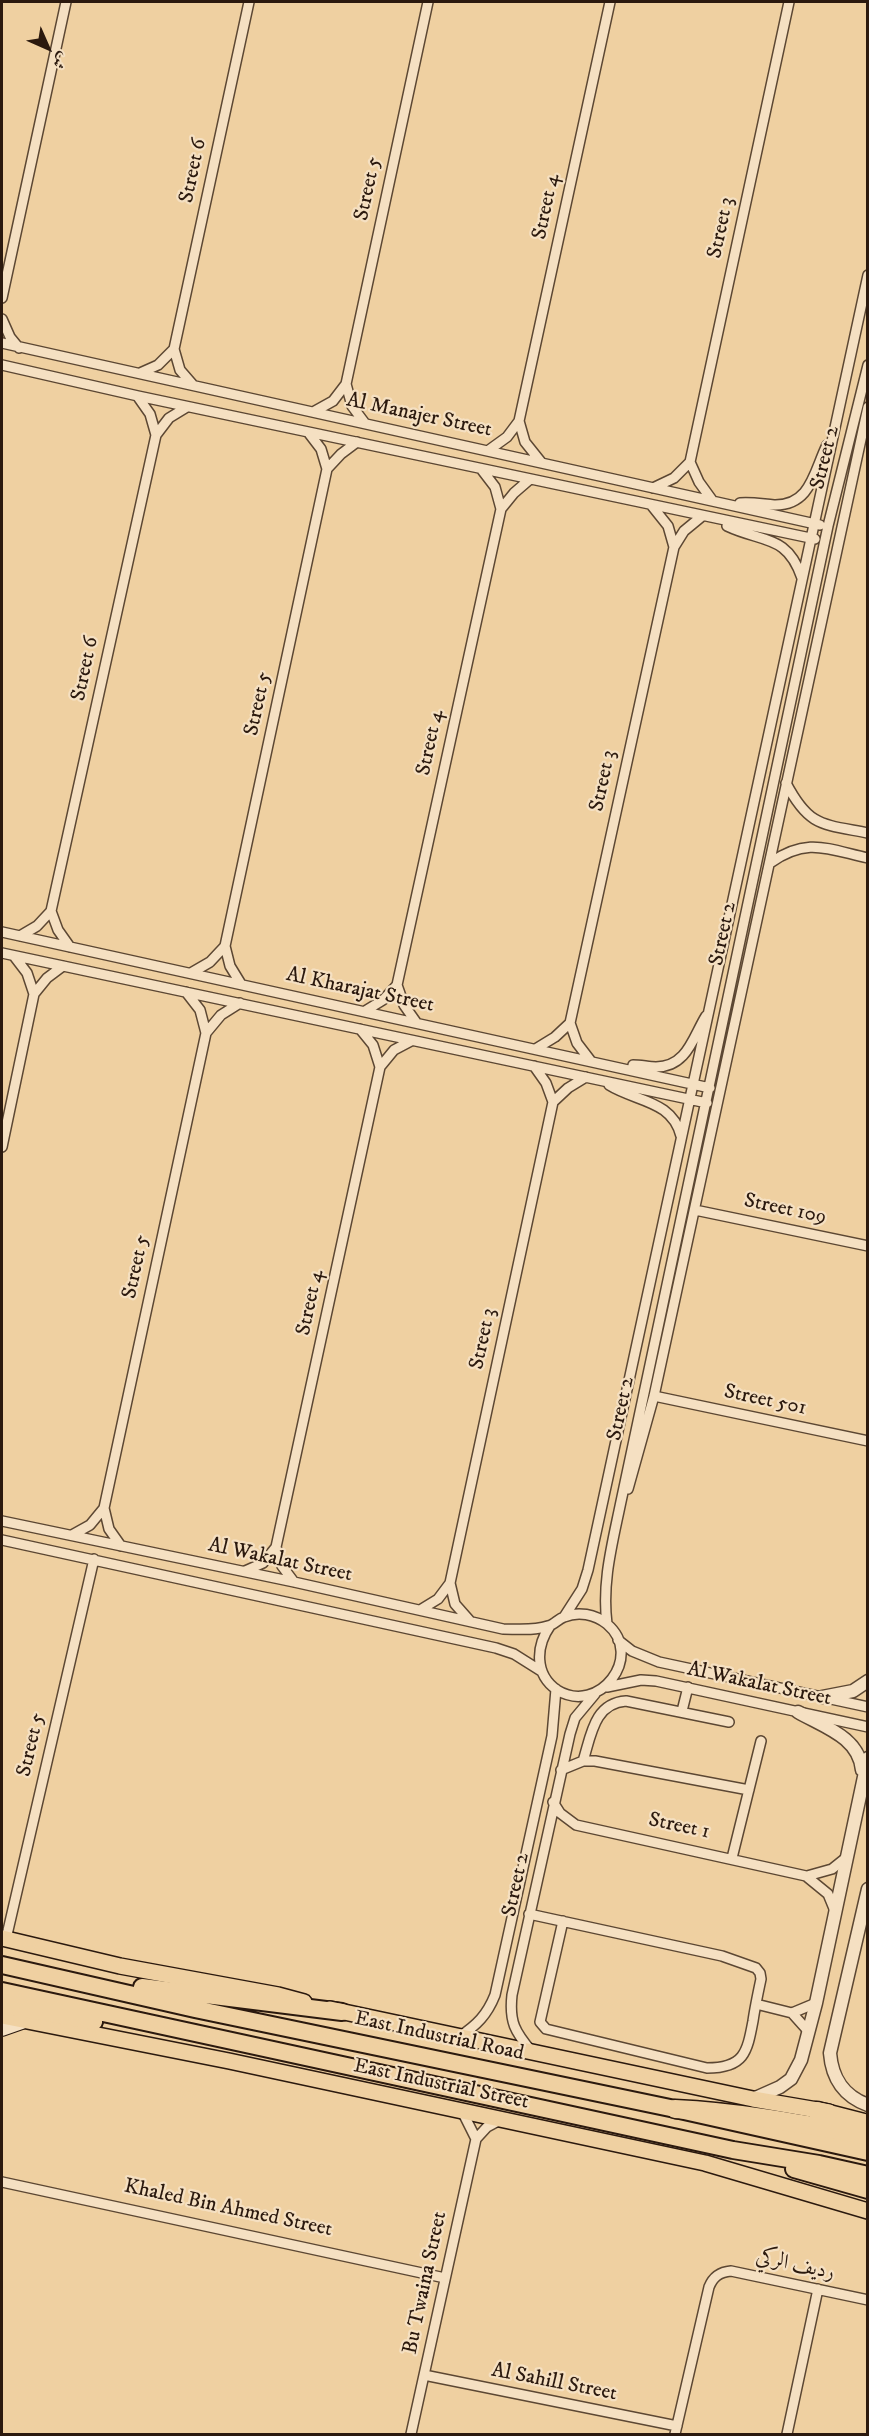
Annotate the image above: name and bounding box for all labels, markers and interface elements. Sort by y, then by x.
north arrow [18,18,78,78]
text: ش [48,48,73,73]
street label: Street 6 [175,137,213,205]
street label: Street 5 [350,155,388,223]
street label: Street 4 [528,172,566,242]
street label: Street 3 [703,195,741,261]
street label: Al Manajer Street [344,388,494,444]
street label: Street 2 [806,424,846,492]
street label: Street 6 [67,635,105,703]
street label: Street 5 [240,670,278,738]
street label: Street 4 [412,708,450,778]
street label: Street 3 [585,748,623,814]
street label: Street 2 [705,900,743,968]
street label: Al Kharajat Street [284,963,436,1019]
street label: Street 109 [741,1189,829,1231]
street label: Street 5 [118,1233,156,1301]
street label: Street 4 [292,1268,330,1338]
street label: Street 3 [465,1306,503,1372]
street label: Street 2 [603,1375,641,1443]
street label: Street 501 [722,1380,808,1422]
street label: Al Wakalat Street [206,1533,354,1589]
street label: Al Wakalat Street [685,1657,833,1713]
street label: Street 5 [12,1711,52,1779]
street label: Street 1 [646,1808,712,1846]
street label: Street 2 [498,1851,536,1919]
street label: East Industrial Road [352,2007,526,2067]
street label: East Industrial Street [351,2054,531,2116]
street label: Khaled Bin Ahmed Street [122,2175,334,2243]
street label: Bu Twaina Street [399,2209,453,2357]
street label: رديف الركي [753,2245,837,2287]
street label: Al Sahill Street [489,2358,619,2408]

